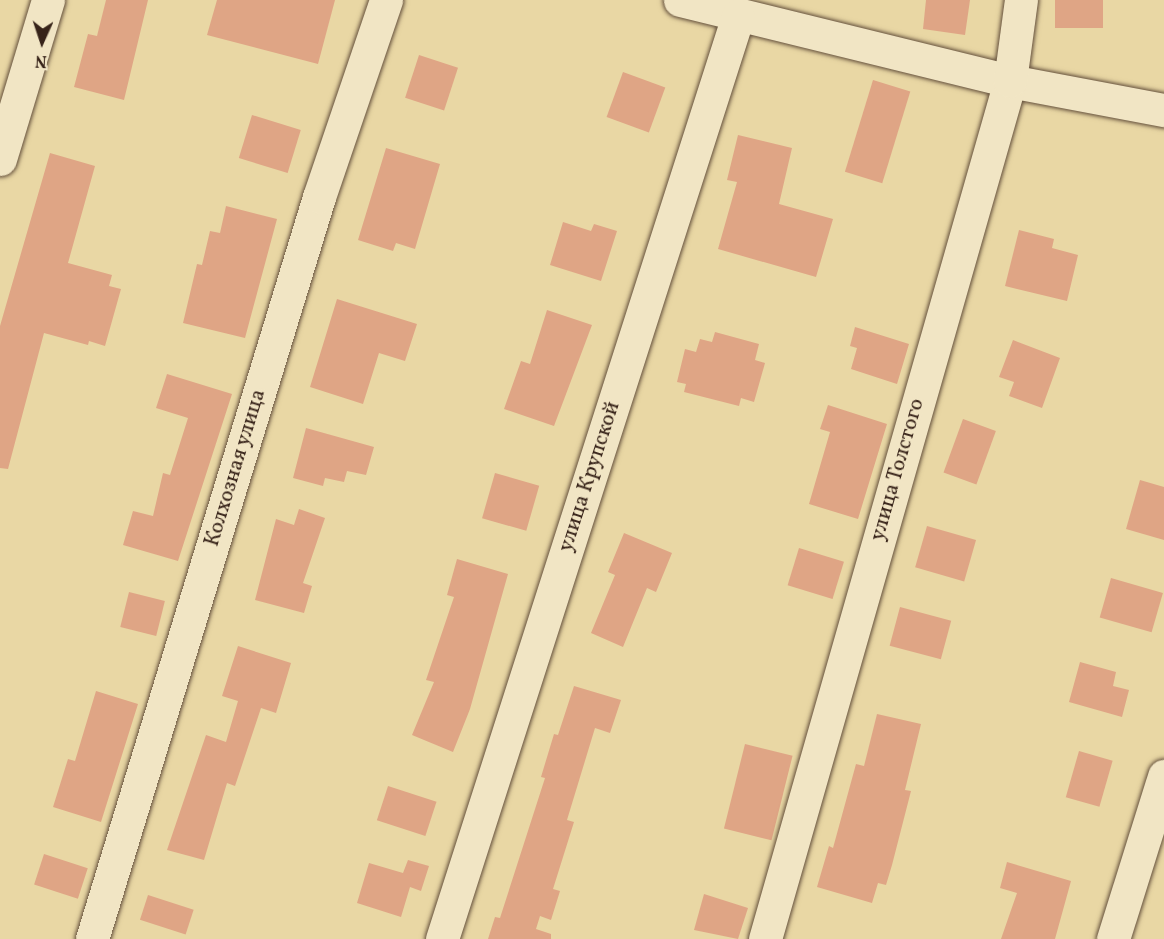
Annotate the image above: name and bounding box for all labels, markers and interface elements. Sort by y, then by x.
north arrow [12,12,72,72]
text: N [35,49,47,71]
street label: Колхозная улица [200,386,272,550]
street label: улица Толстого [866,396,930,544]
street label: улица Крупской [554,399,626,555]

